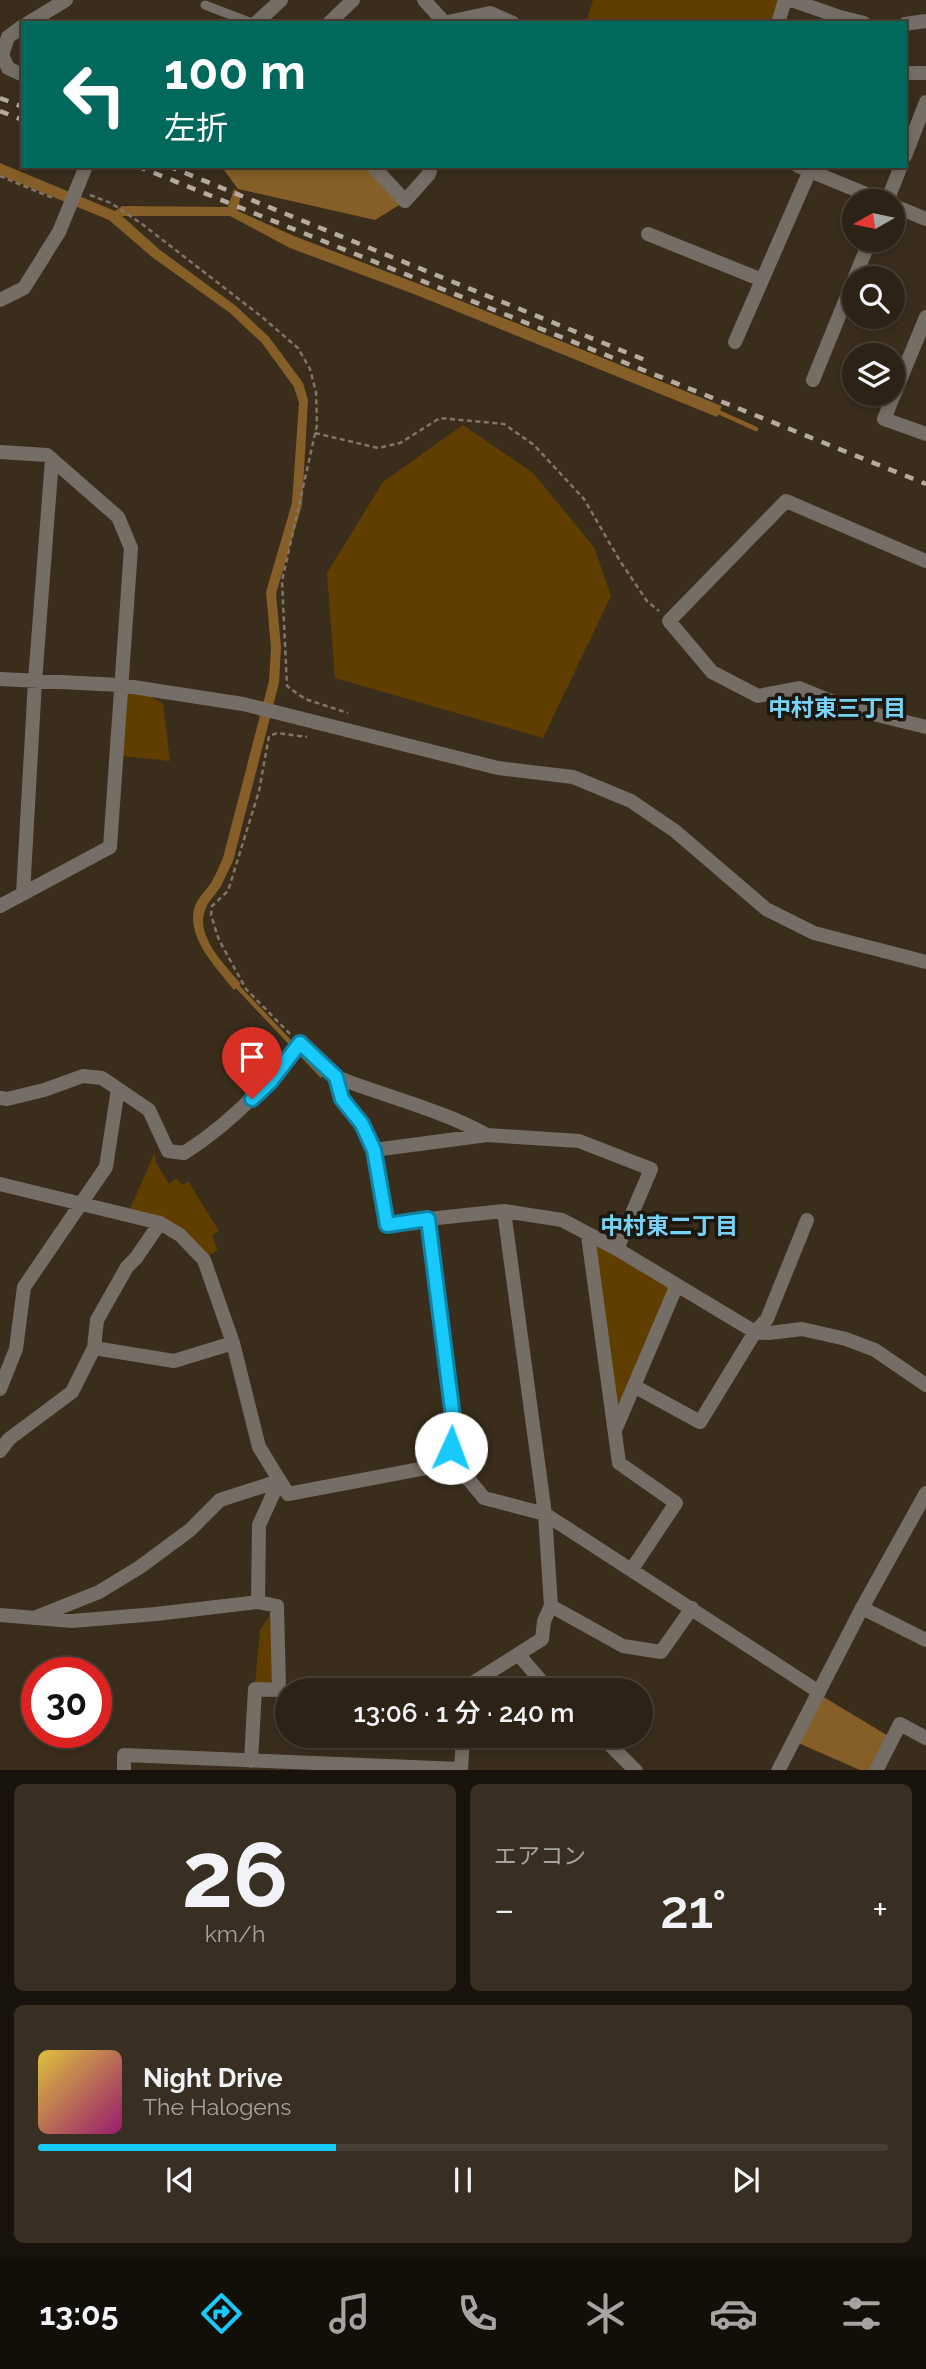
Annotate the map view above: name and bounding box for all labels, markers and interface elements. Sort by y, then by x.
text: 100 m [164,43,306,100]
icon: left [49,49,140,140]
text: 左折 [164,109,228,146]
north arrow [842,189,905,252]
map controls [842,189,905,406]
button: search [842,266,905,329]
button: layers [842,343,905,406]
district label: 中村東三丁目 [768,694,906,721]
pin [222,1027,282,1099]
icon: arrive [233,1038,271,1076]
district label: 中村東二丁目 [600,1212,738,1239]
position arrow [414,1411,488,1485]
speed limit sign: 30 [21,1657,112,1748]
text: 13:06 · 1 分 · 240 m [354,1698,574,1728]
text: 26 [182,1821,288,1928]
text: エアコン [494,1842,586,1869]
text: 21° [660,1879,727,1940]
text: − [494,1887,514,1932]
text: + [872,1887,888,1932]
text: km/h [205,1920,265,1947]
text: Night Drive [143,2063,282,2093]
text: The Halogens [143,2093,291,2120]
icon: previous [161,2161,199,2199]
icon: pause [444,2161,482,2199]
icon: next [727,2161,765,2199]
icon: directions [197,2289,246,2338]
icon: music [325,2289,374,2338]
icon: phone [453,2289,502,2338]
icon: climate [581,2289,630,2338]
icon: car [709,2289,758,2338]
icon: filters [837,2289,886,2338]
text: 13:05 [40,2295,118,2332]

